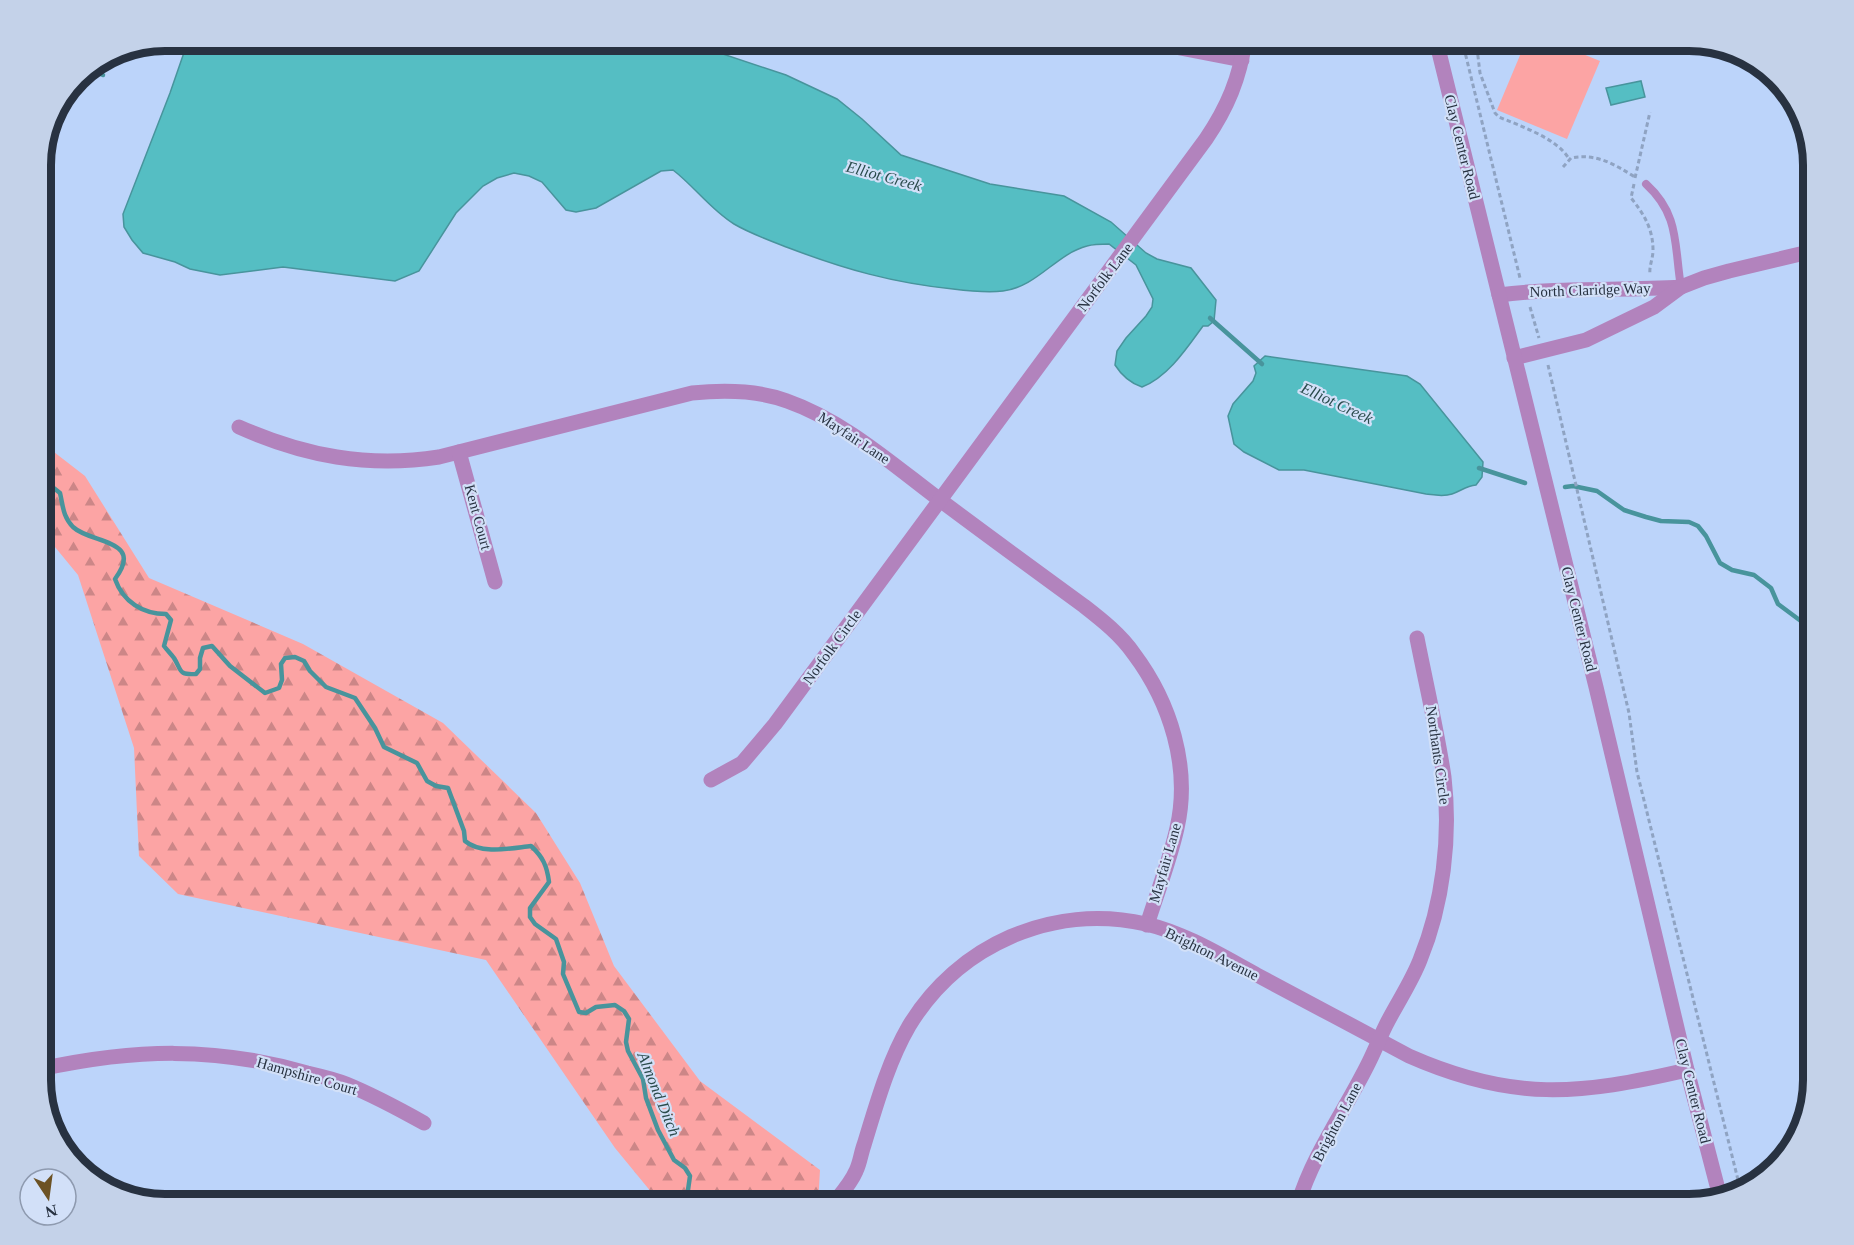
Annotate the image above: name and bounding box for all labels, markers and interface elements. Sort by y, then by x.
street label: Clay Center Road [1441,93,1483,202]
water label: Elliot Creek [844,158,924,194]
street label: Norfolk Lane [1074,239,1136,314]
street label: North Claridge Way [1529,280,1651,300]
water label: Elliot Creek [1298,379,1376,427]
street label: Mayfair Lane [815,409,893,467]
street label: Kent Court [462,483,495,552]
street label: Clay Center Road [1558,565,1600,674]
street label: Norfolk Circle [800,606,865,687]
street label: Northants Circle [1423,705,1453,806]
street label: Mayfair Lane [1146,821,1184,905]
street label: Brighton Avenue [1163,924,1262,984]
street label: Clay Center Road [1672,1037,1714,1146]
water label: Almond Ditch [634,1048,684,1139]
street label: Hampshire Court [255,1054,360,1098]
street label: Brighton Lane [1309,1080,1365,1164]
north arrow [18,1167,78,1227]
text: N [43,1202,59,1221]

